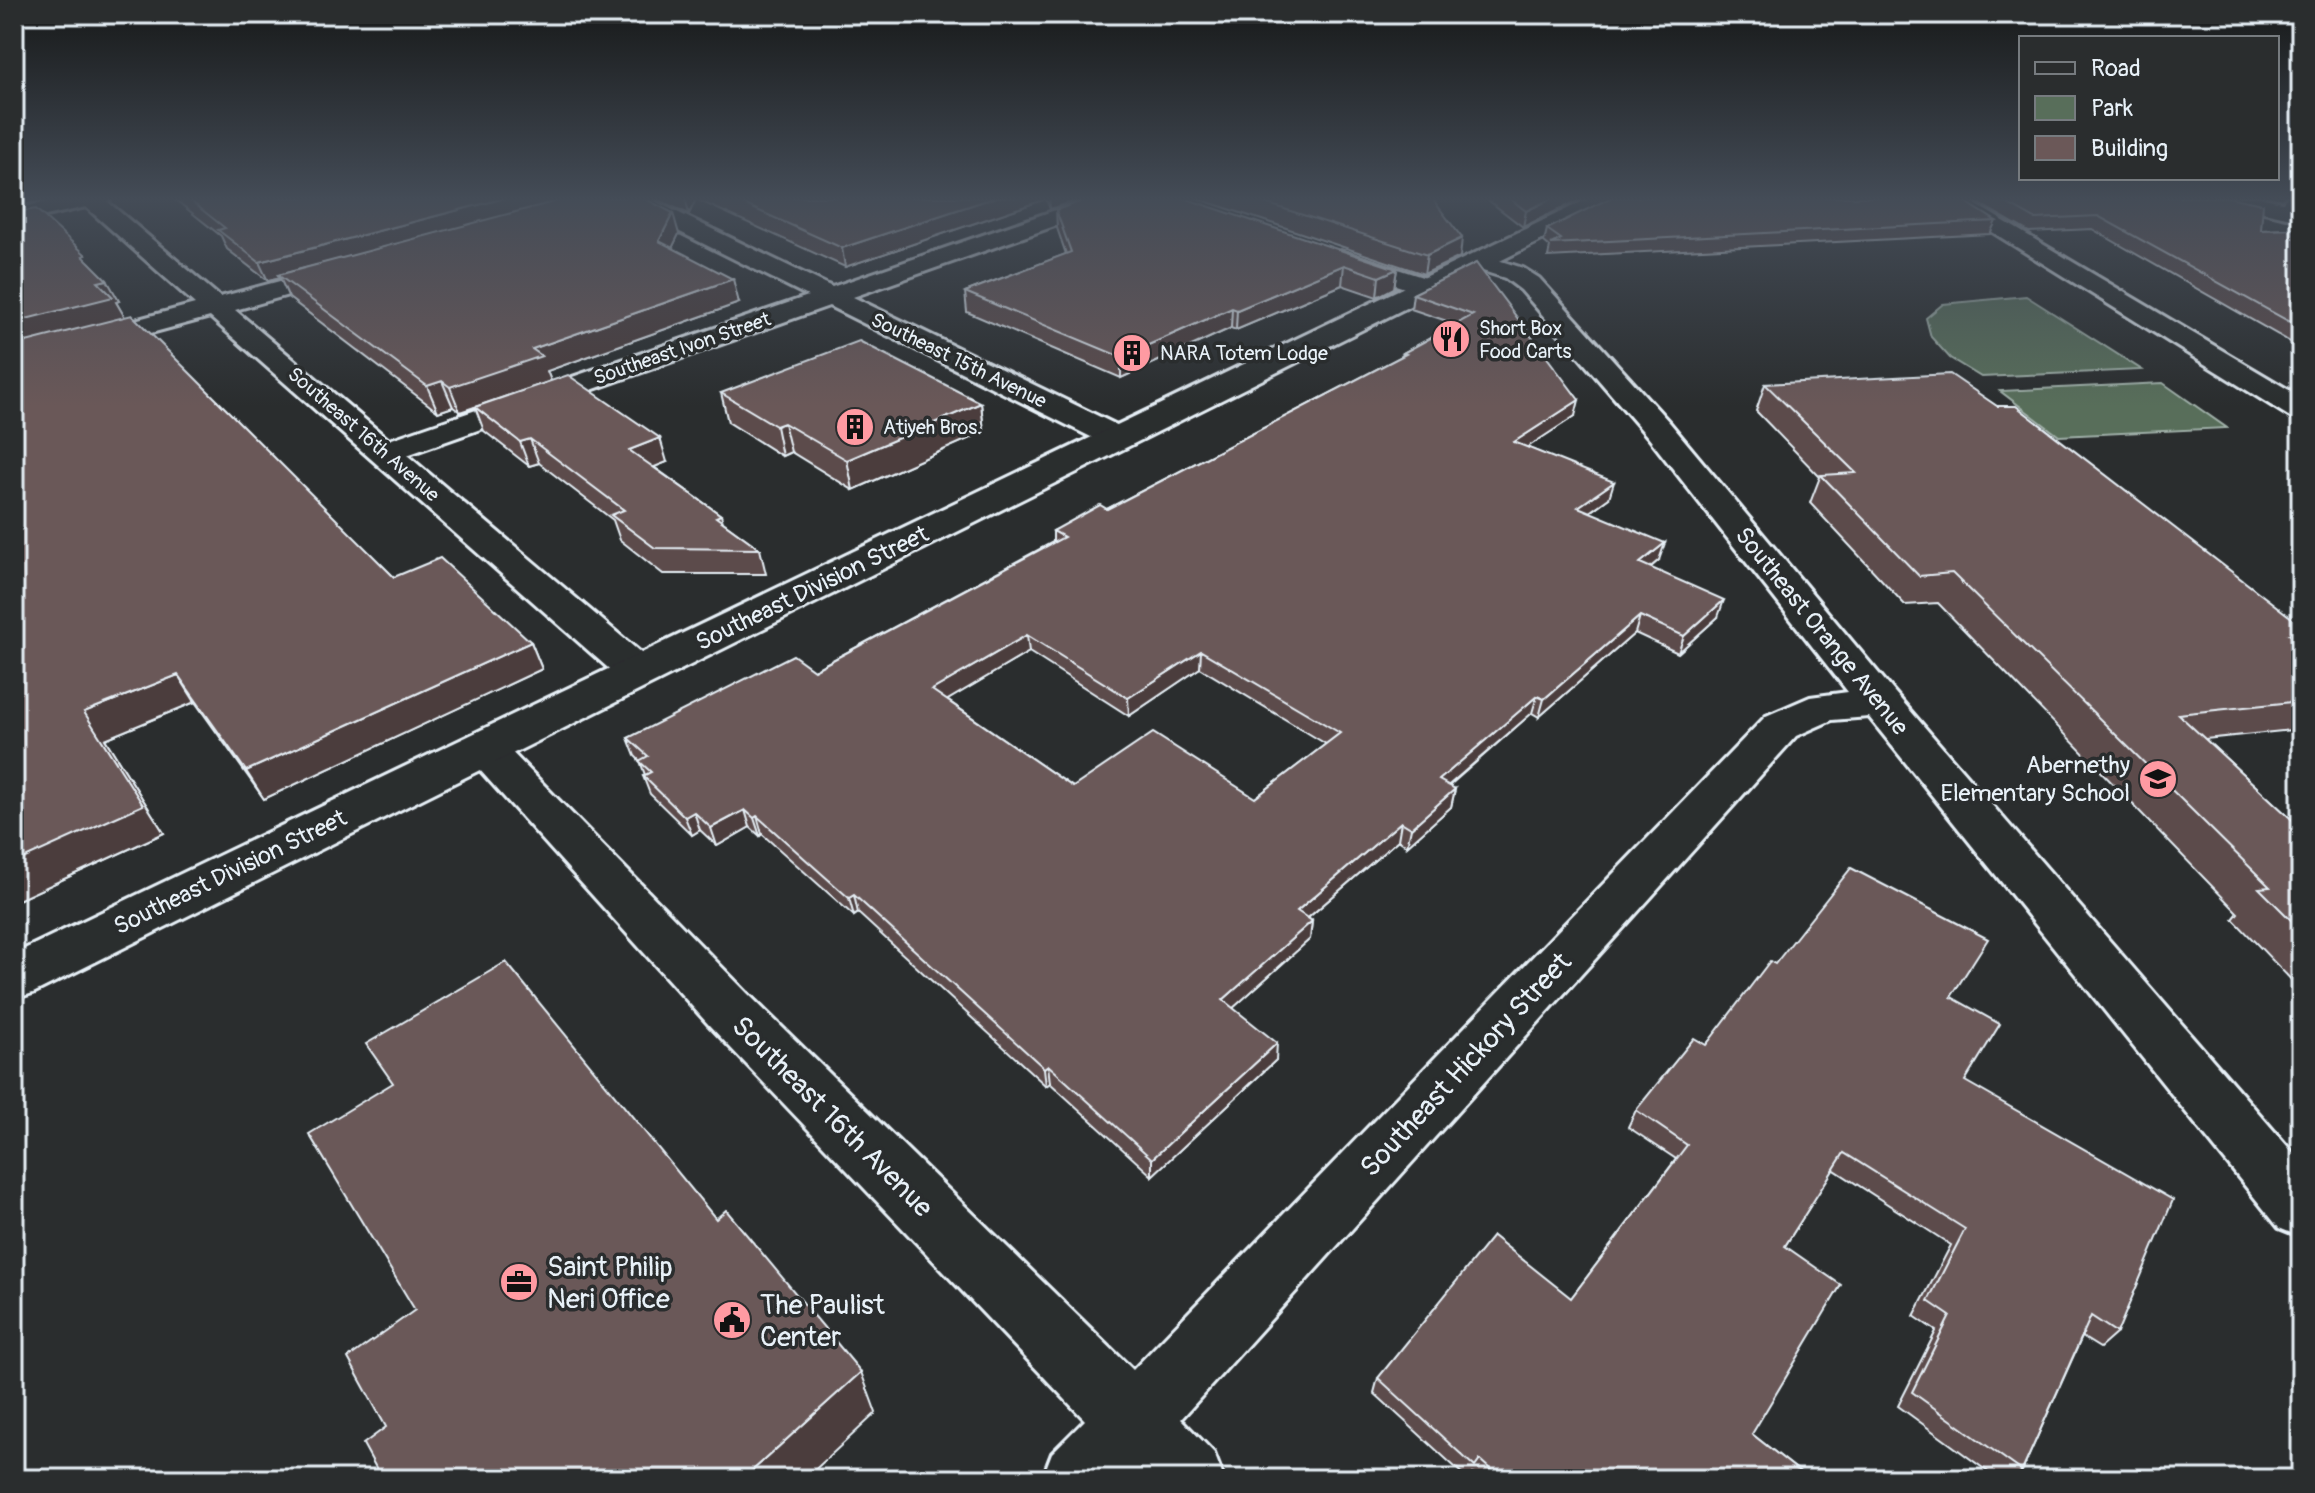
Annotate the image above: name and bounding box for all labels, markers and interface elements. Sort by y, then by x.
legend [2019,36,2279,180]
text: Road [2091,54,2141,83]
text: Park [2091,94,2133,123]
text: Building [2091,134,2168,163]
street label: Southeast Ivon Street [590,306,775,390]
street label: Southeast 15th Avenue [867,307,1051,414]
place label: Short Box Food Carts [1479,316,1572,364]
restaurant icon: Short Box Food Carts [1430,318,1472,360]
building icon: NARA Totem Lodge [1111,332,1153,374]
place label: NARA Totem Lodge [1160,341,1328,366]
street label: Southeast 16th Avenue [283,362,445,507]
building icon: Atiyeh Bros. [834,406,876,448]
place label: Atiyeh Bros. [883,415,982,440]
street label: Southeast Division Street [691,519,934,657]
street label: Southeast Orange Avenue [1729,521,1915,741]
place label: Abernethy Elementary School [1940,751,2130,808]
school or university icon: Abernethy Elementary School [2137,758,2179,800]
street label: Southeast Division Street [109,803,352,941]
street label: Southeast Hickory Street [1353,945,1580,1185]
street label: Southeast 16th Avenue [724,1009,940,1225]
place label: Saint Philip Neri Office [547,1250,673,1317]
office icon: Saint Philip Neri Office [498,1261,540,1303]
place label: The Paulist Center [760,1288,886,1355]
public building icon: The Paulist Center [711,1299,753,1341]

